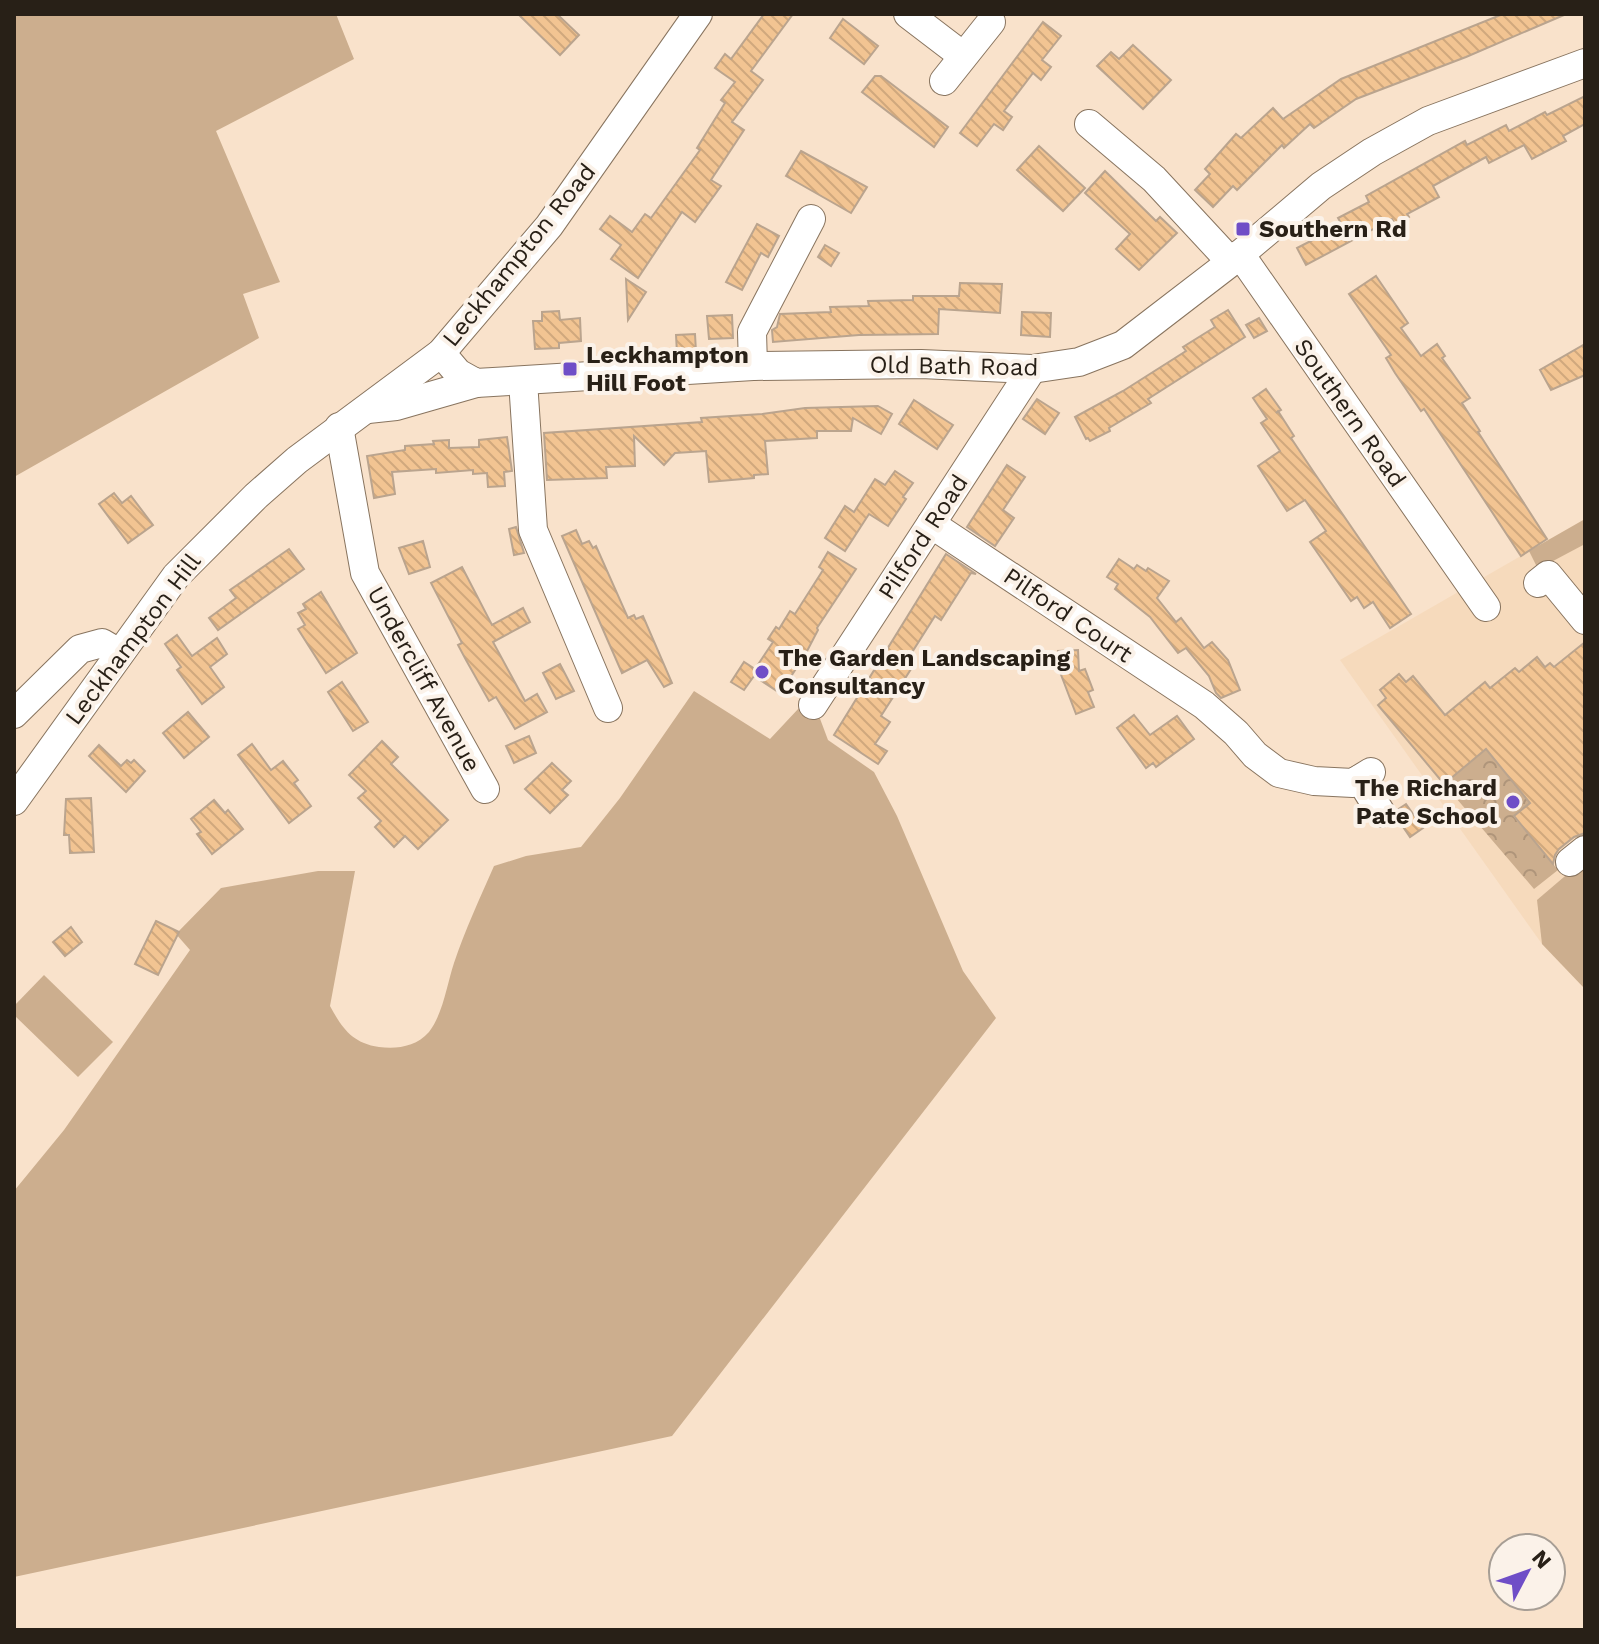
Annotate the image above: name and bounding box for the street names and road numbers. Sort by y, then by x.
street label: Leckhampton Road [437,158,601,352]
street label: Southern Road [1288,333,1412,493]
street label: Old Bath Road [869,351,1039,381]
street label: Pilford Road [872,469,974,605]
street label: Leckhampton Hill [59,547,207,730]
street label: Pilford Court [998,562,1138,668]
street label: Undercliff Avenue [362,582,486,776]

